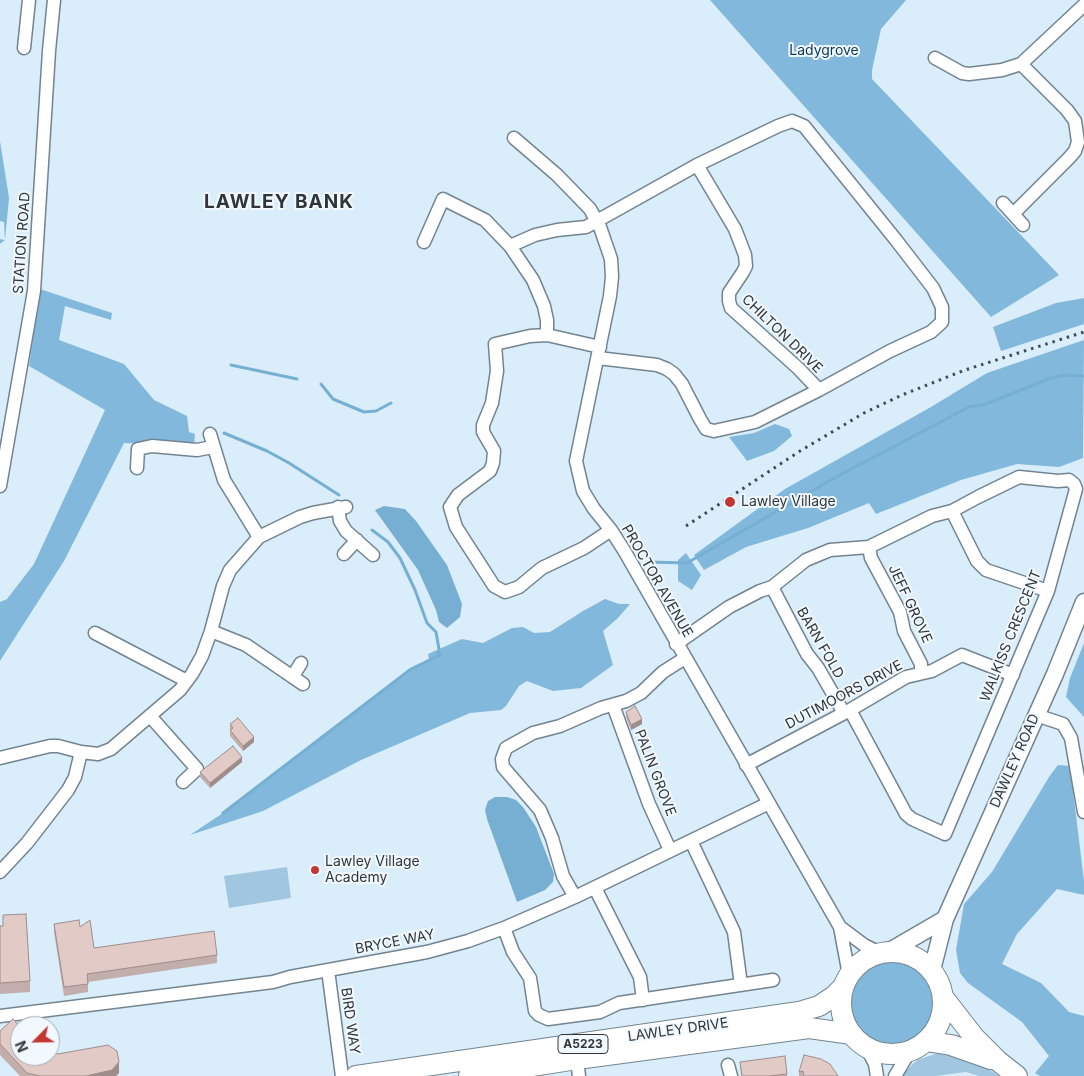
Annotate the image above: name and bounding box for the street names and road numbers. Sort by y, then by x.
street label: STATION ROAD [10,191,34,295]
street label: CHILTON DRIVE [738,291,826,377]
street label: PROCTOR AVENUE [618,522,696,640]
street label: JEFF GROVE [885,562,935,646]
street label: WALKISS CRESCENT [977,568,1045,704]
street label: BARN FOLD [793,604,847,682]
street label: DUTIMOORS DRIVE [783,657,905,733]
street label: DAWLEY ROAD [987,711,1043,811]
street label: PALIN GROVE [631,727,679,819]
street label: BRYCE WAY [354,926,436,958]
street label: BIRD WAY [337,987,363,1055]
street label: LAWLEY DRIVE [627,1015,729,1045]
road number: A5223 [558,1034,608,1054]

